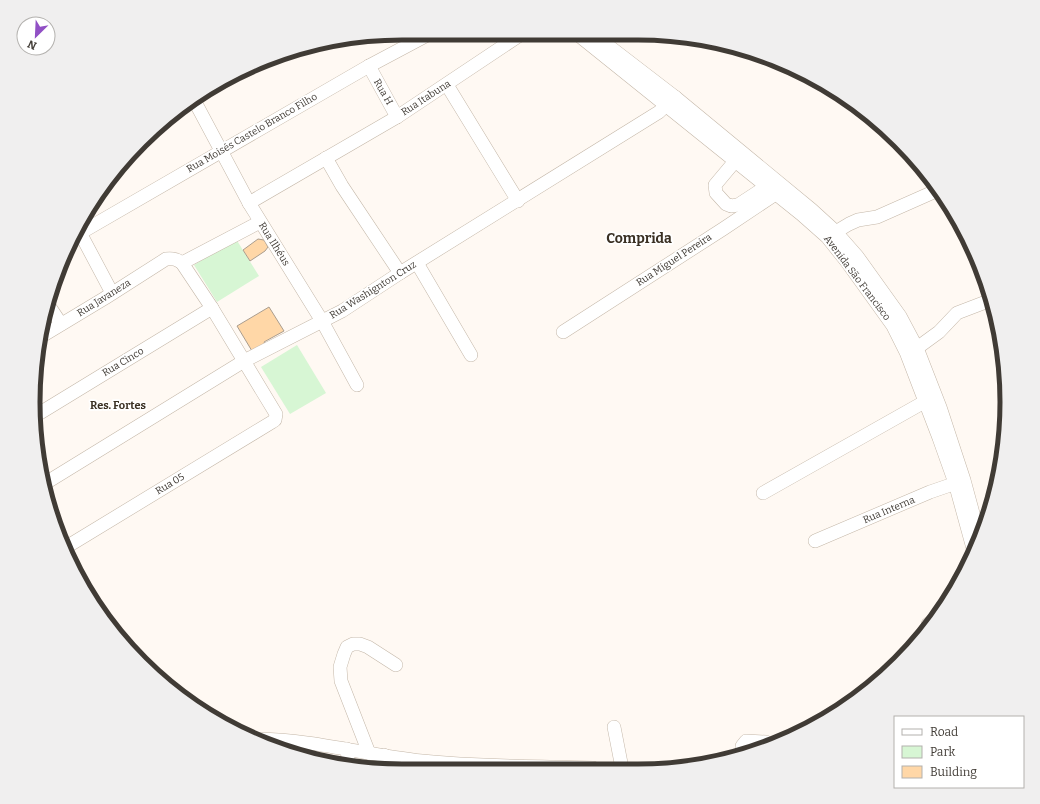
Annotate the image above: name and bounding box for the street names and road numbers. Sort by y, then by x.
street label: Rua H [371,77,395,107]
street label: Rua Itabuna [399,77,453,118]
street label: Rua Moisés Castelo Branco Filho [185,90,320,175]
street label: Rua Ilhéus [256,220,292,268]
street label: Rua Miguel Pereira [634,231,714,289]
street label: Avenida São Francisco [821,233,893,323]
street label: Rua Washignton Cruz [328,258,419,322]
street label: Rua Javaneza [75,276,133,319]
street label: Rua Cinco [100,345,146,379]
street label: Rua 05 [153,471,187,497]
street label: Rua Interna [861,494,917,526]

